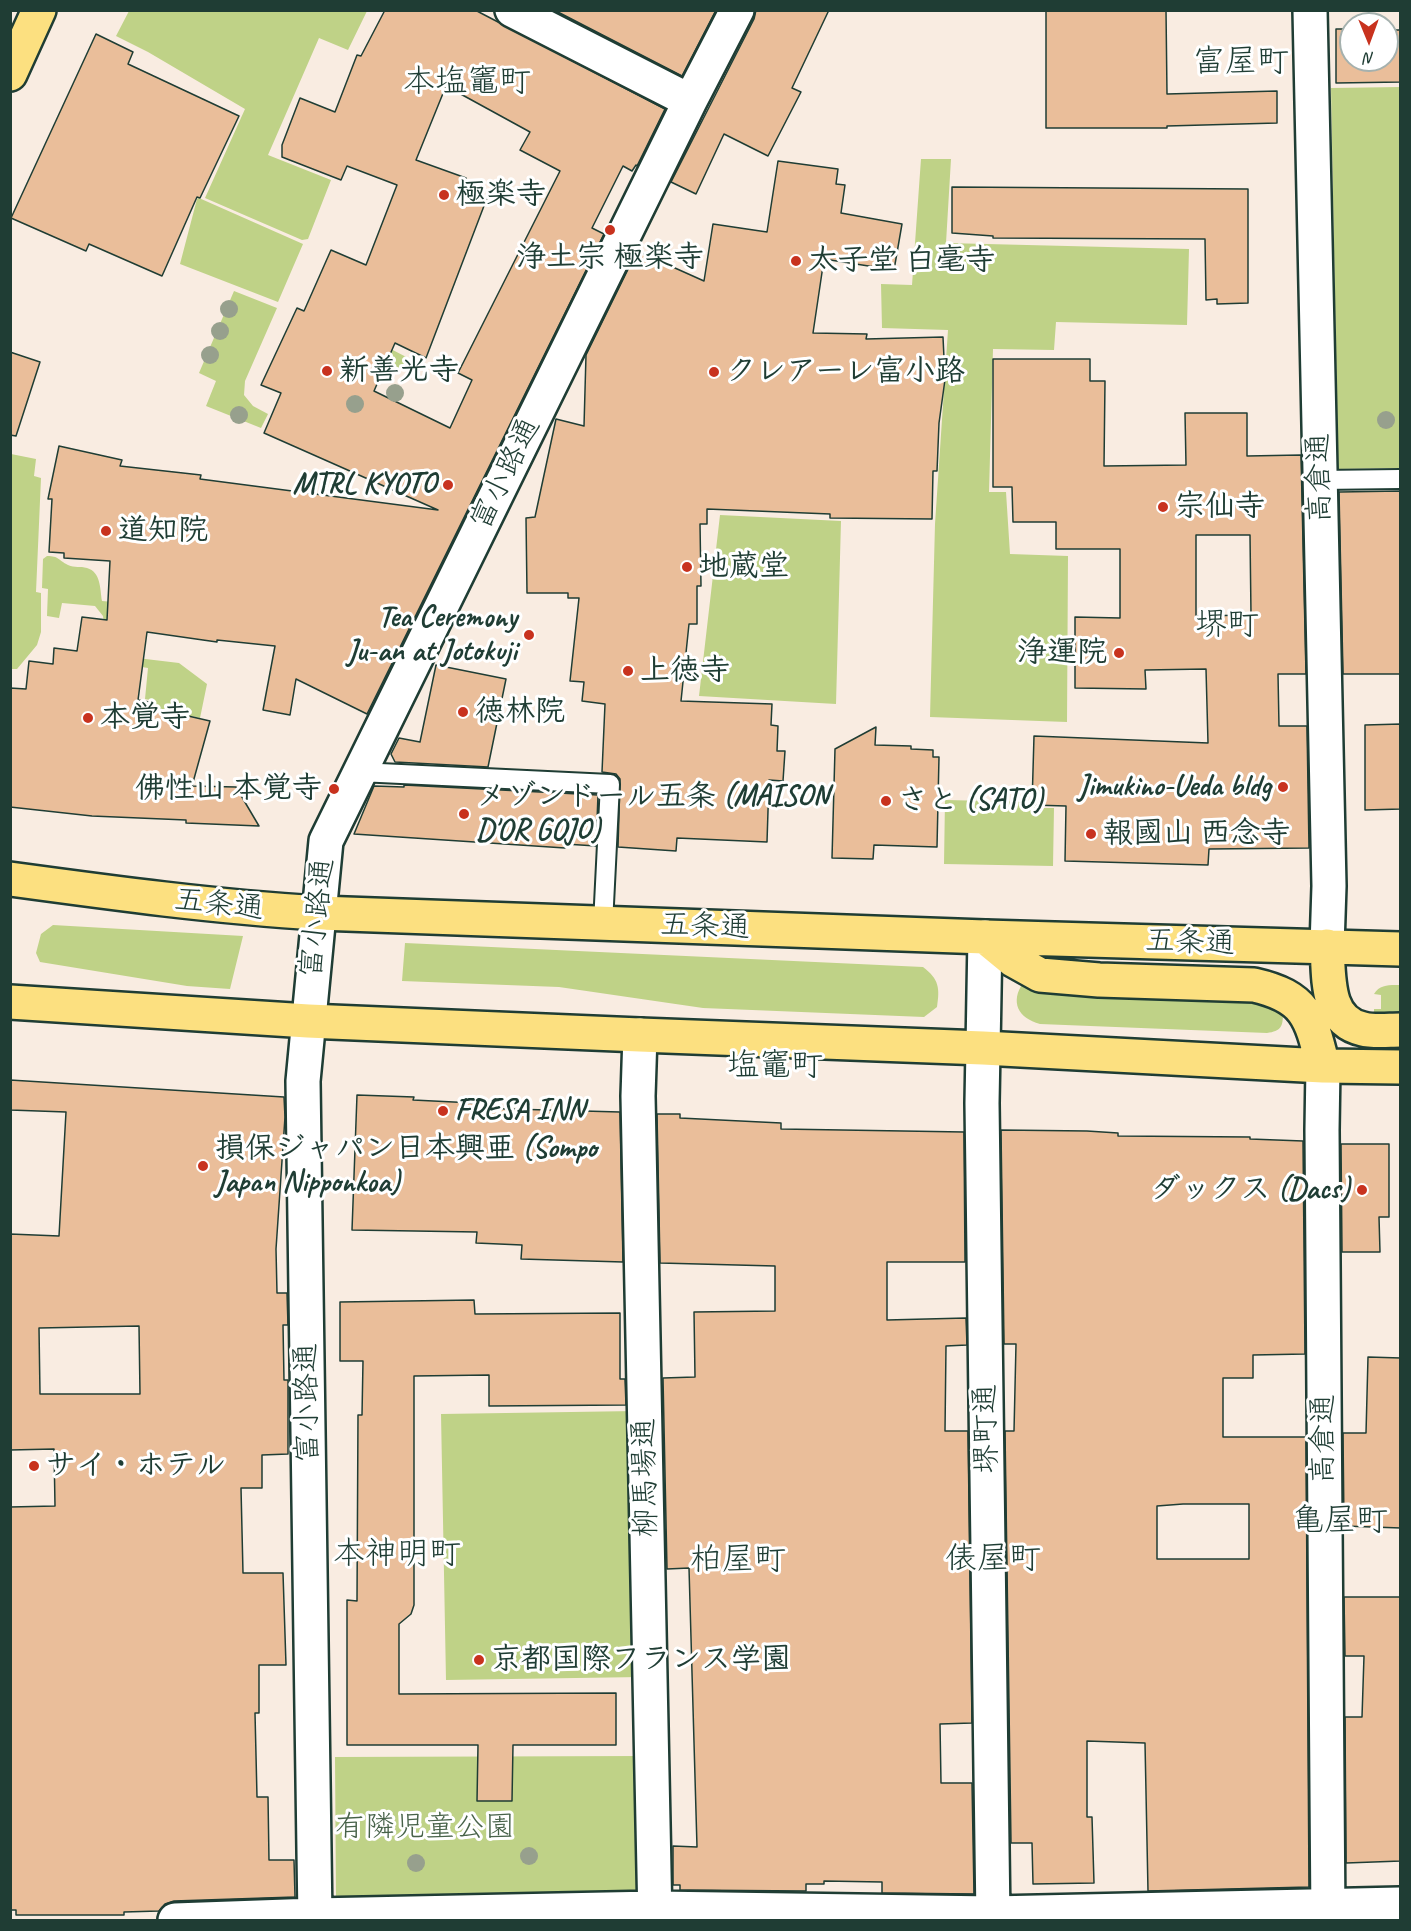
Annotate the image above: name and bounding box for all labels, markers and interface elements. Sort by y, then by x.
north arrow [1339,12,1399,72]
district label: 富屋町 [1193,44,1289,82]
text: N [1364,48,1374,68]
district label: 本塩竈町 [403,64,531,102]
place label: 極楽寺 [456,177,546,213]
marker: 極楽寺 [437,188,451,202]
marker: 浄土宗 極楽寺 [603,223,617,237]
place label: 浄土宗 極楽寺 [516,240,704,276]
place label: 太子堂 白毫寺 [808,243,995,279]
marker: 太子堂 白毫寺 [789,254,803,268]
place label: 新善光寺 [339,353,459,389]
place label: クレアーレ富小路 [726,354,965,390]
marker: 新善光寺 [320,364,334,378]
marker: クレアーレ富小路 [707,365,721,379]
street label: 富小路通 [464,412,548,536]
street label: 高倉通 [1301,433,1339,523]
place label: MTRL KYOTO [293,467,436,503]
marker: MTRL KYOTO [441,478,455,492]
place label: 宗仙寺 [1175,489,1265,525]
marker: 宗仙寺 [1156,500,1170,514]
place label: 道知院 [118,513,208,549]
marker: 道知院 [99,524,113,538]
place label: 地蔵堂 [699,549,789,585]
marker: 地蔵堂 [680,560,694,574]
place label: Tea Ceremony Ju-an at Jotokuji [347,600,517,670]
district label: 堺町 [1195,607,1259,645]
marker: Tea Ceremony Ju-an at Jotokuji [522,628,536,642]
place label: 浄運院 [1017,635,1107,671]
marker: 浄運院 [1112,646,1126,660]
place label: 上徳寺 [640,653,730,689]
marker: 上徳寺 [621,664,635,678]
place label: 徳林院 [475,694,565,730]
place label: 本覚寺 [100,700,190,736]
marker: 徳林院 [456,705,470,719]
marker: 本覚寺 [81,711,95,725]
place label: Jimukino-Ueda bldg [1078,769,1271,805]
place label: 佛性山 本覚寺 [135,771,322,807]
place label: メゾンドール五条 (MAISON D'OR GOJO) [476,779,830,850]
marker: Jimukino-Ueda bldg [1276,780,1290,794]
marker: 佛性山 本覚寺 [327,782,341,796]
place label: さと (SATO) [898,783,1043,819]
marker: さと (SATO) [879,794,893,808]
marker: メゾンドール五条 (MAISON D'OR GOJO) [457,807,471,821]
place label: 報國山 西念寺 [1103,816,1290,852]
marker: 報國山 西念寺 [1084,827,1098,841]
street label: 富小路通 [294,856,342,980]
street label: 五条通 [172,882,266,928]
street label: 五条通 [659,907,751,947]
street label: 五条通 [1144,923,1236,963]
district label: 塩竈町 [727,1048,823,1086]
place label: FRESA INN [455,1093,585,1129]
marker: FRESA INN [436,1104,450,1118]
place label: 損保ジャパン日本興亜 (Sompo Japan Nipponkoa) [215,1131,597,1202]
marker: 損保ジャパン日本興亜 (Sompo Japan Nipponkoa) [196,1159,210,1173]
place label: ダックス (Dacs) [1151,1172,1350,1208]
marker: ダックス (Dacs) [1355,1183,1369,1197]
street label: 富小路通 [289,1343,327,1463]
street label: 堺町通 [968,1384,1006,1474]
street label: 高倉通 [1306,1394,1342,1484]
street label: 柳馬場通 [627,1418,665,1538]
place label: サイ・ホテル [46,1448,226,1484]
marker: サイ・ホテル [27,1459,41,1473]
district label: 亀屋町 [1292,1503,1388,1541]
district label: 本神明町 [333,1536,461,1574]
district label: 俵屋町 [945,1541,1041,1579]
district label: 柏屋町 [690,1542,786,1580]
place label: 京都国際フランス学園 [491,1642,791,1678]
marker: 京都国際フランス学園 [472,1653,486,1667]
park label: 有隣児童公園 [335,1810,515,1846]

